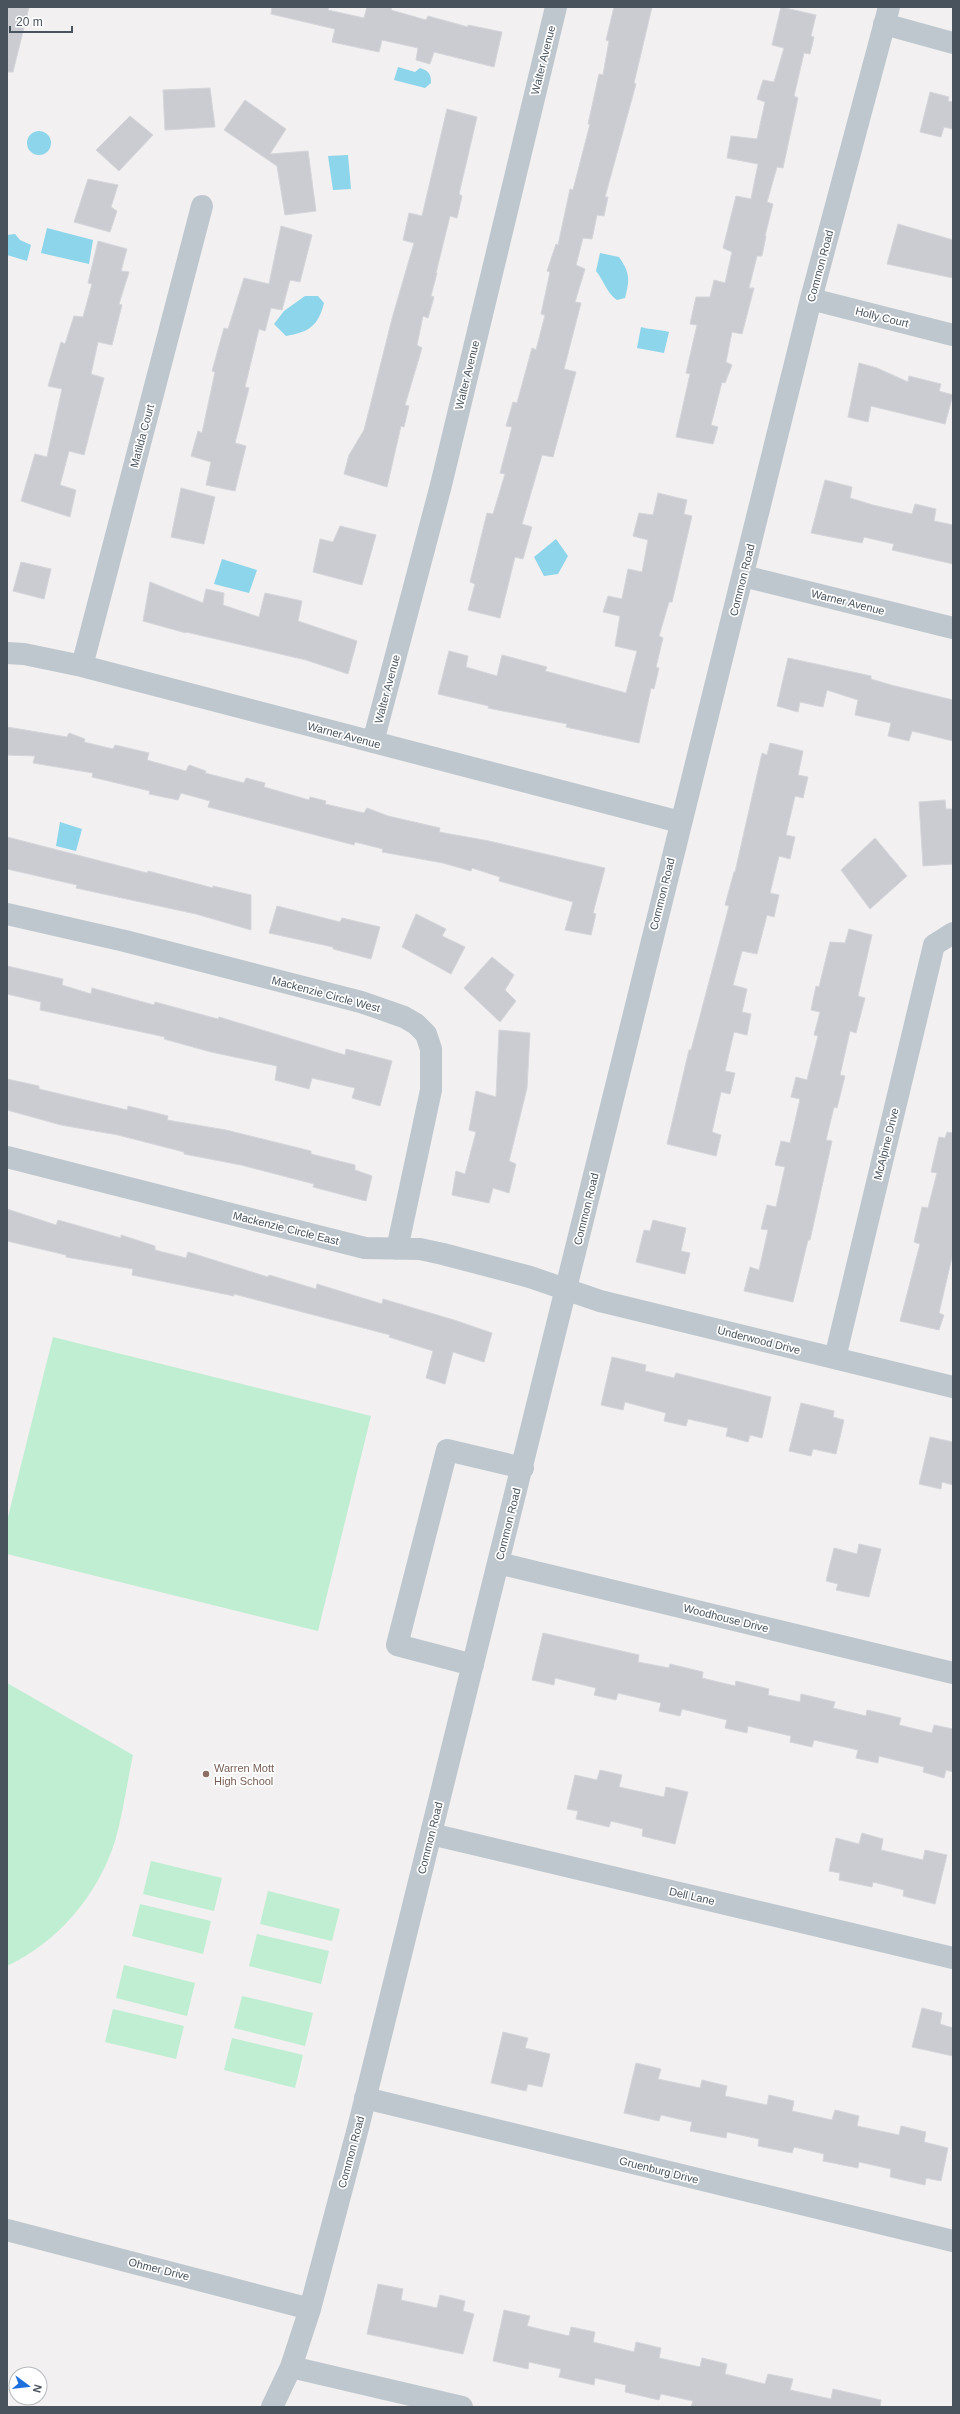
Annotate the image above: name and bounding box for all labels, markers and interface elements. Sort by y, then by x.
scale bar [10,8,72,34]
text: 20 m [16,15,43,29]
street label: Walter Avenue [529,24,557,96]
street label: Common Road [805,229,835,303]
street label: Holly Court [854,305,910,329]
street label: Walter Avenue [453,339,481,411]
street label: Matilda Court [128,403,156,469]
street label: Common Road [727,543,757,617]
street label: Warner Avenue [810,587,886,617]
street label: Walter Avenue [372,653,402,725]
street label: Warner Avenue [306,719,382,751]
street label: Common Road [647,857,677,931]
street label: Mackenzie Circle West [271,974,381,1014]
street label: McAlpine Drive [871,1107,901,1181]
street label: Common Road [571,1172,601,1246]
street label: Mackenzie Circle East [232,1209,340,1247]
street label: Underwood Drive [716,1324,802,1356]
street label: Common Road [493,1487,523,1561]
street label: Woodhouse Drive [682,1602,770,1634]
place label: Warren Mott High School [214,1762,274,1787]
marker: Warren Mott High School [201,1769,211,1779]
street label: Common Road [415,1801,445,1875]
street label: Dell Lane [668,1885,716,1907]
street label: Common Road [336,2115,366,2189]
street label: Gruenburg Drive [618,2154,700,2186]
street label: Ohmer Drive [127,2256,191,2282]
north arrow [8,2366,48,2406]
text: N [31,2383,44,2394]

